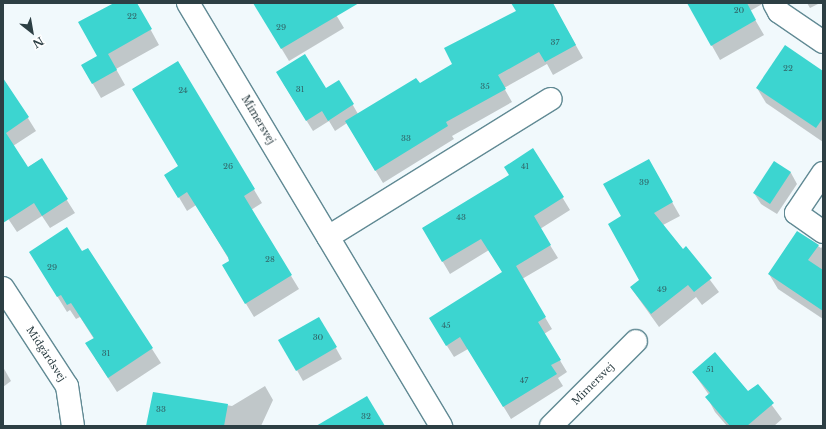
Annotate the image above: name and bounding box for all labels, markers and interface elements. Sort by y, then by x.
house number: 20 [734,6,744,16]
north arrow [12,12,52,52]
house number: 22 [127,12,137,22]
house number: 29 [276,23,286,33]
text: N [30,34,46,51]
house number: 37 [551,38,559,48]
house number: 22 [783,64,793,74]
house number: 35 [480,82,490,92]
house number: 31 [296,85,304,95]
house number: 24 [178,86,188,96]
street label: Mimersvej [239,93,277,147]
house number: 33 [401,134,411,144]
house number: 26 [223,162,233,172]
house number: 41 [521,162,529,172]
house number: 39 [639,178,649,188]
house number: 43 [456,213,466,223]
house number: 28 [265,255,275,265]
house number: 29 [47,263,57,273]
house number: 49 [657,285,667,295]
house number: 45 [441,321,451,331]
street label: Midgårdsvej [24,324,68,384]
house number: 30 [313,333,323,343]
house number: 31 [102,349,110,359]
street label: Mimersvej [569,360,617,408]
house number: 51 [706,365,714,375]
house number: 47 [520,376,528,386]
house number: 33 [156,405,166,415]
house number: 32 [361,412,371,422]

